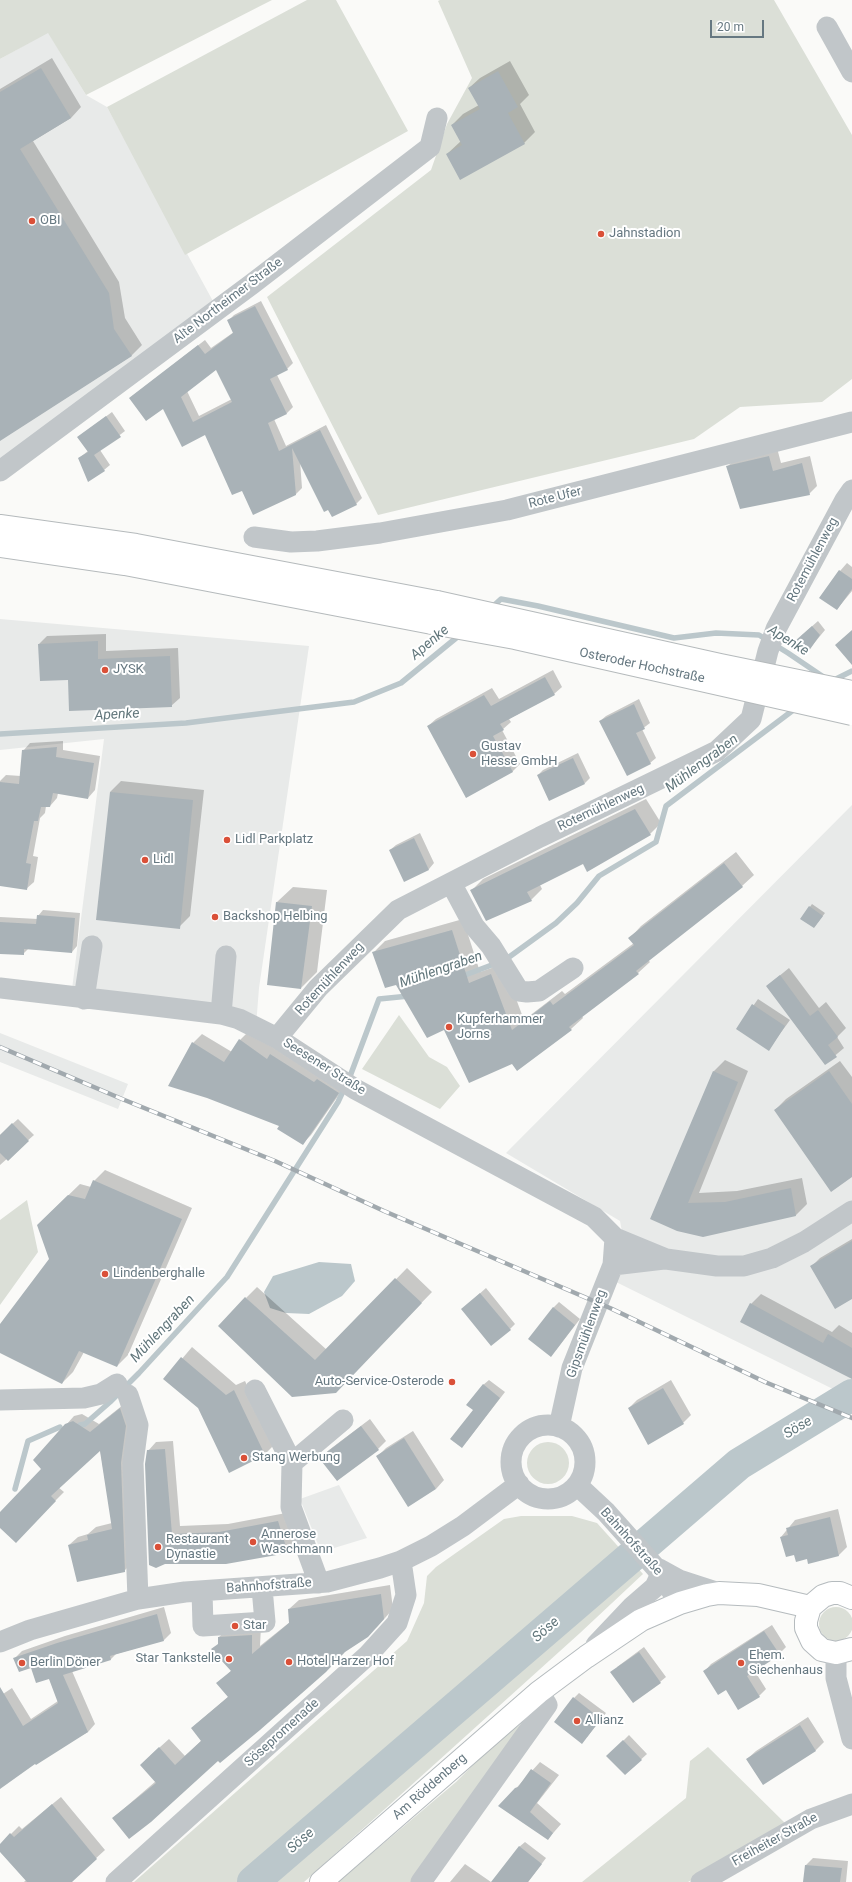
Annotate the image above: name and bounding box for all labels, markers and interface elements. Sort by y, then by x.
scale bar [712,12,766,38]
text: 20 m [717,20,744,34]
place label: OBI [40,213,61,229]
marker: OBI [27,216,37,226]
place label: Jahnstadion [609,226,681,242]
marker: Jahnstadion [596,229,606,239]
street label: Alte Northeimer Straße [170,255,286,347]
street label: Rote Ufer [527,484,583,512]
street label: Rotemühlenweg [784,515,842,605]
water label: Apenke [407,622,453,664]
water label: Apenke [764,622,812,660]
street label: Osteroder Hochstraße [578,645,706,687]
place label: JYSK [113,662,144,678]
marker: JYSK [100,665,110,675]
water label: Apenke [94,705,140,725]
water label: Mühlengraben [662,731,742,797]
place label: Gustav Hesse GmbH [481,739,558,770]
marker: Gustav Hesse GmbH [468,749,478,759]
street label: Rotemühlenweg [555,781,647,835]
place label: Lidl Parkplatz [235,832,313,848]
marker: Lidl Parkplatz [222,835,232,845]
place label: Lidl [153,852,174,868]
marker: Lidl [140,855,150,865]
place label: Backshop Helbing [223,909,328,925]
marker: Backshop Helbing [210,912,220,922]
street label: Rotemühlenweg [292,939,368,1019]
water label: Mühlengraben [397,948,485,992]
place label: Kupferhammer Jorns [457,1012,543,1043]
marker: Kupferhammer Jorns [444,1022,454,1032]
street label: Seesener Straße [280,1035,368,1099]
place label: Lindenberghalle [113,1266,205,1282]
marker: Lindenberghalle [100,1269,110,1279]
street label: Gipsmühlenweg [564,1288,610,1380]
water label: Mühlengraben [127,1292,199,1366]
place label: Auto-Service-Osterode [315,1374,444,1390]
marker: Auto-Service-Osterode [447,1377,457,1387]
water label: Söse [781,1413,815,1443]
place label: Stang Werbung [252,1450,340,1466]
marker: Stang Werbung [239,1453,249,1463]
street label: Bahnhofstraße [597,1505,665,1579]
place label: Annerose Waschmann [261,1527,333,1558]
place label: Restaurant Dynastie [166,1532,229,1563]
marker: Annerose Waschmann [248,1537,258,1547]
marker: Restaurant Dynastie [153,1542,163,1552]
street label: Bahnhofstraße [226,1575,312,1597]
water label: Söse [529,1614,563,1646]
place label: Star [243,1618,266,1634]
marker: Star [230,1621,240,1631]
place label: Ehem. Siechenhaus [749,1648,823,1679]
place label: Star Tankstelle [135,1651,221,1667]
marker: Star Tankstelle [224,1654,234,1664]
place label: Hotel Harzer Hof [297,1654,394,1670]
place label: Berlin Döner [30,1655,101,1671]
marker: Hotel Harzer Hof [284,1657,294,1667]
marker: Berlin Döner [17,1658,27,1668]
marker: Ehem. Siechenhaus [736,1658,746,1668]
street label: Sösepromenade [242,1696,322,1770]
place label: Allianz [585,1713,624,1729]
marker: Allianz [572,1716,582,1726]
street label: Am Röddenberg [390,1751,470,1823]
street label: Freiheiter Straße [730,1810,820,1870]
water label: Söse [284,1825,318,1857]

